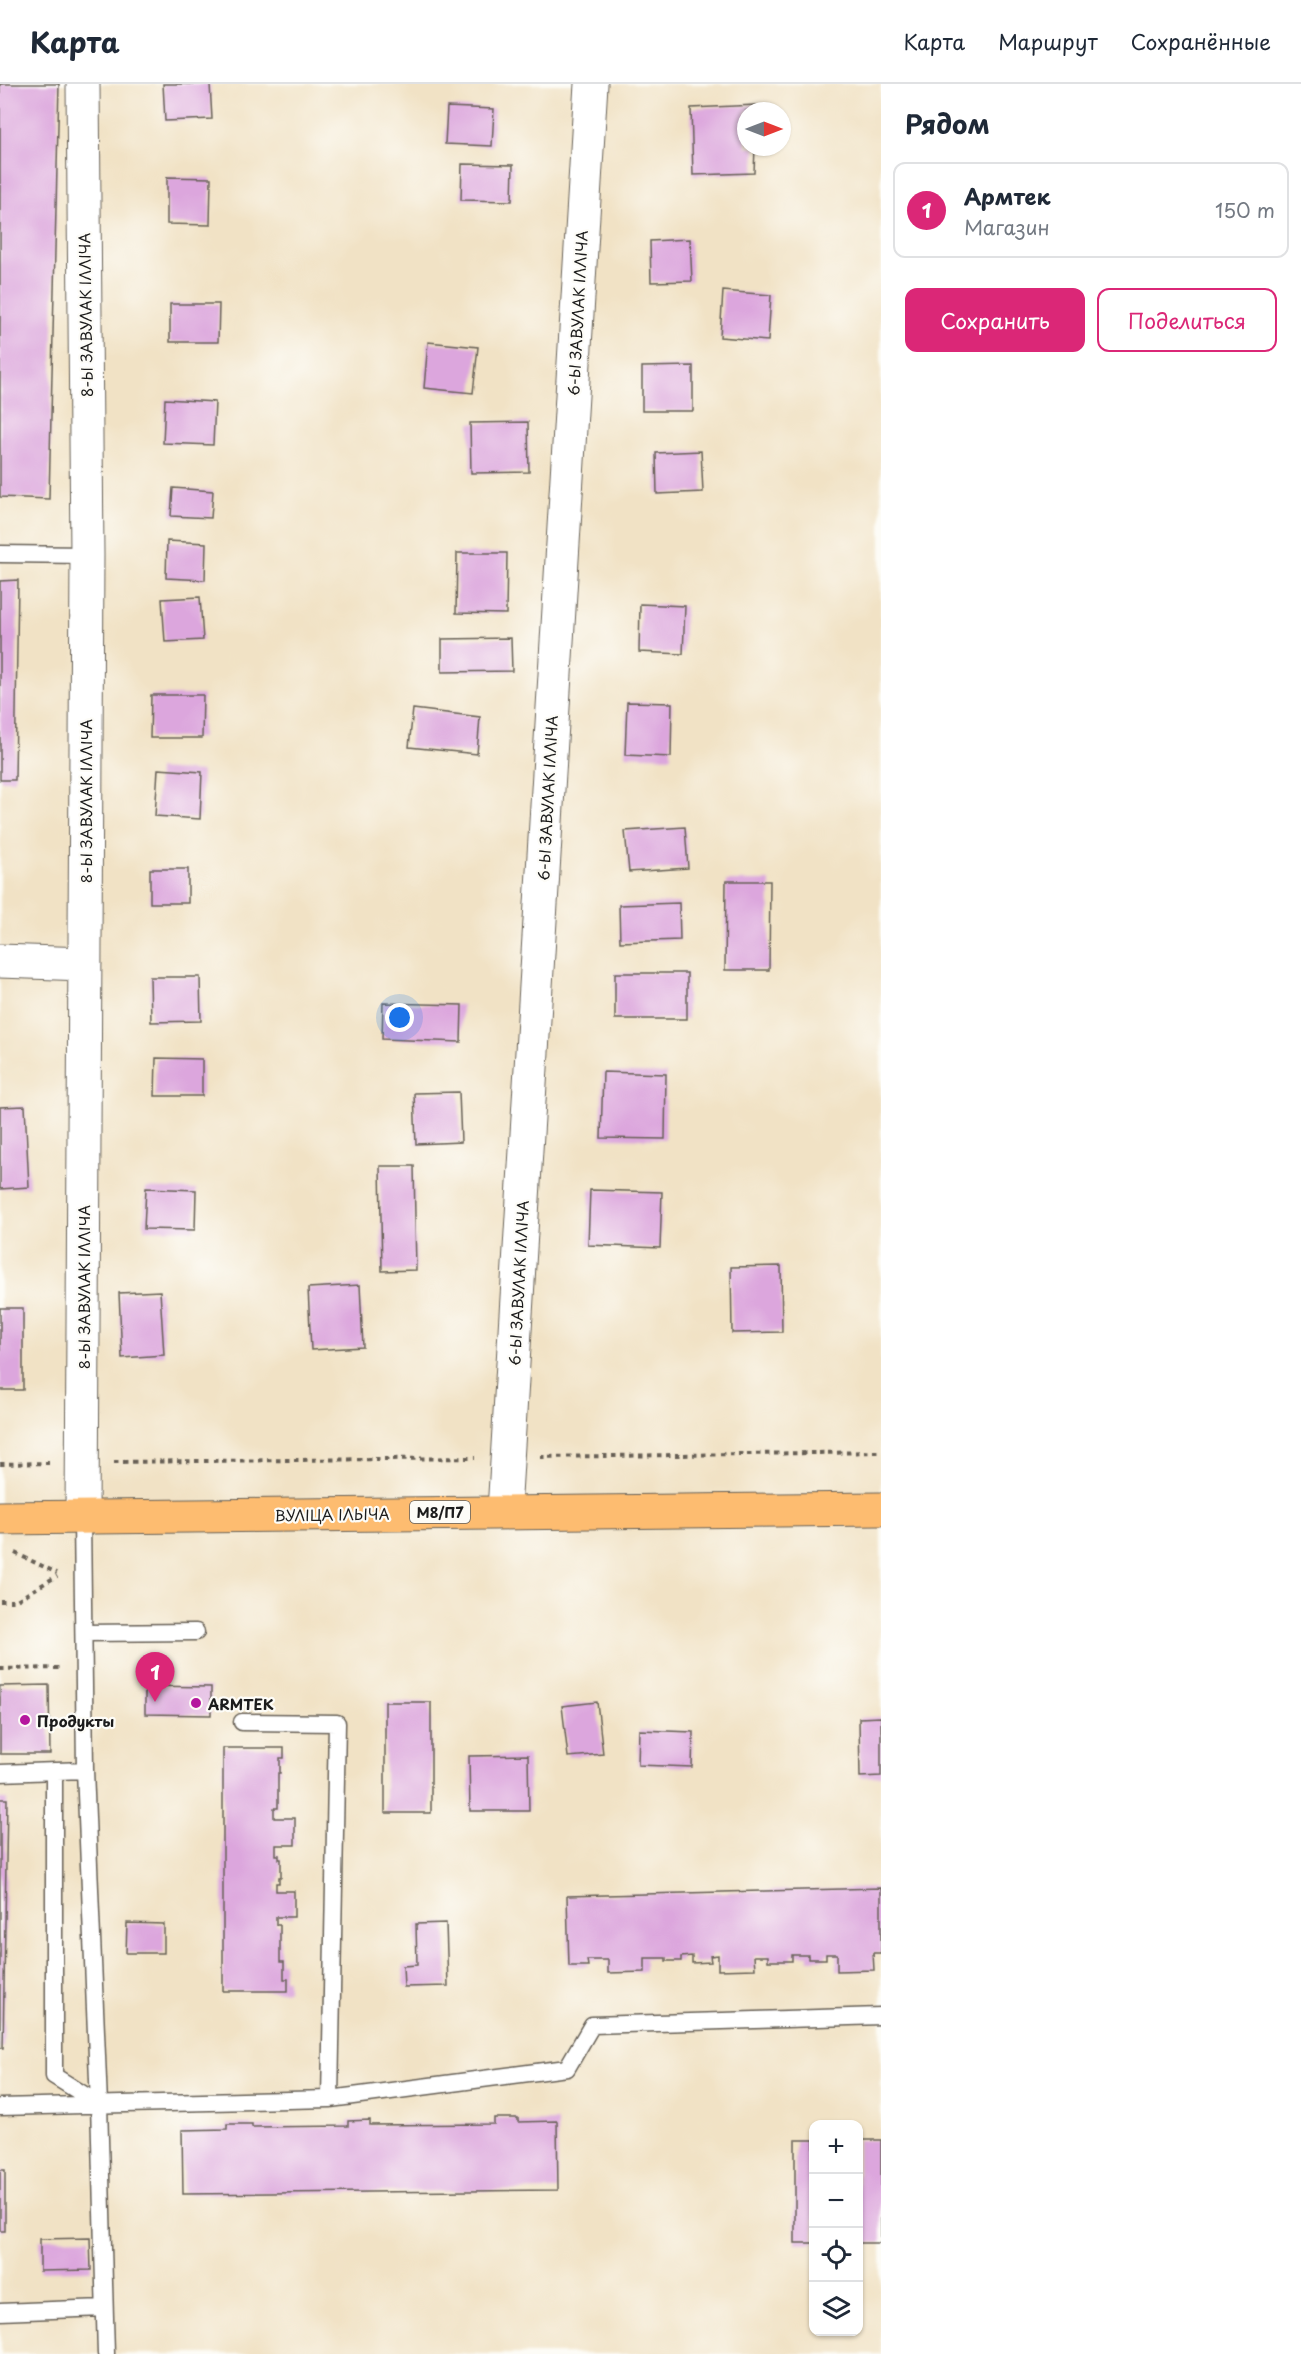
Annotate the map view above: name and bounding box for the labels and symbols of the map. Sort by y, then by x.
north arrow [737,102,791,156]
street label: 6-Ы ЗАВУЛАК ІЛЛІЧА [561,230,593,396]
street label: 8-Ы ЗАВУЛАК ІЛЛІЧА [72,232,98,397]
street label: 6-Ы ЗАВУЛАК ІЛЛІЧА [531,715,563,881]
street label: 8-Ы ЗАВУЛАК ІЛЛІЧА [74,719,97,883]
your location [385,1003,414,1032]
street label: 6-Ы ЗАВУЛАК ІЛЛІЧА [502,1200,534,1366]
street label: 8-Ы ЗАВУЛАК ІЛЛІЧА [72,1205,95,1369]
street label: ВУЛІЦА ІЛЬІЧА [274,1501,390,1526]
road number: М8/П7 [410,1501,470,1523]
pin: 1 [136,1652,174,1702]
place label: ARMTEK [207,1692,274,1715]
marker: ARMTEK [189,1696,203,1710]
place label: Продукты [37,1709,114,1732]
marker: Продукты [18,1713,32,1727]

